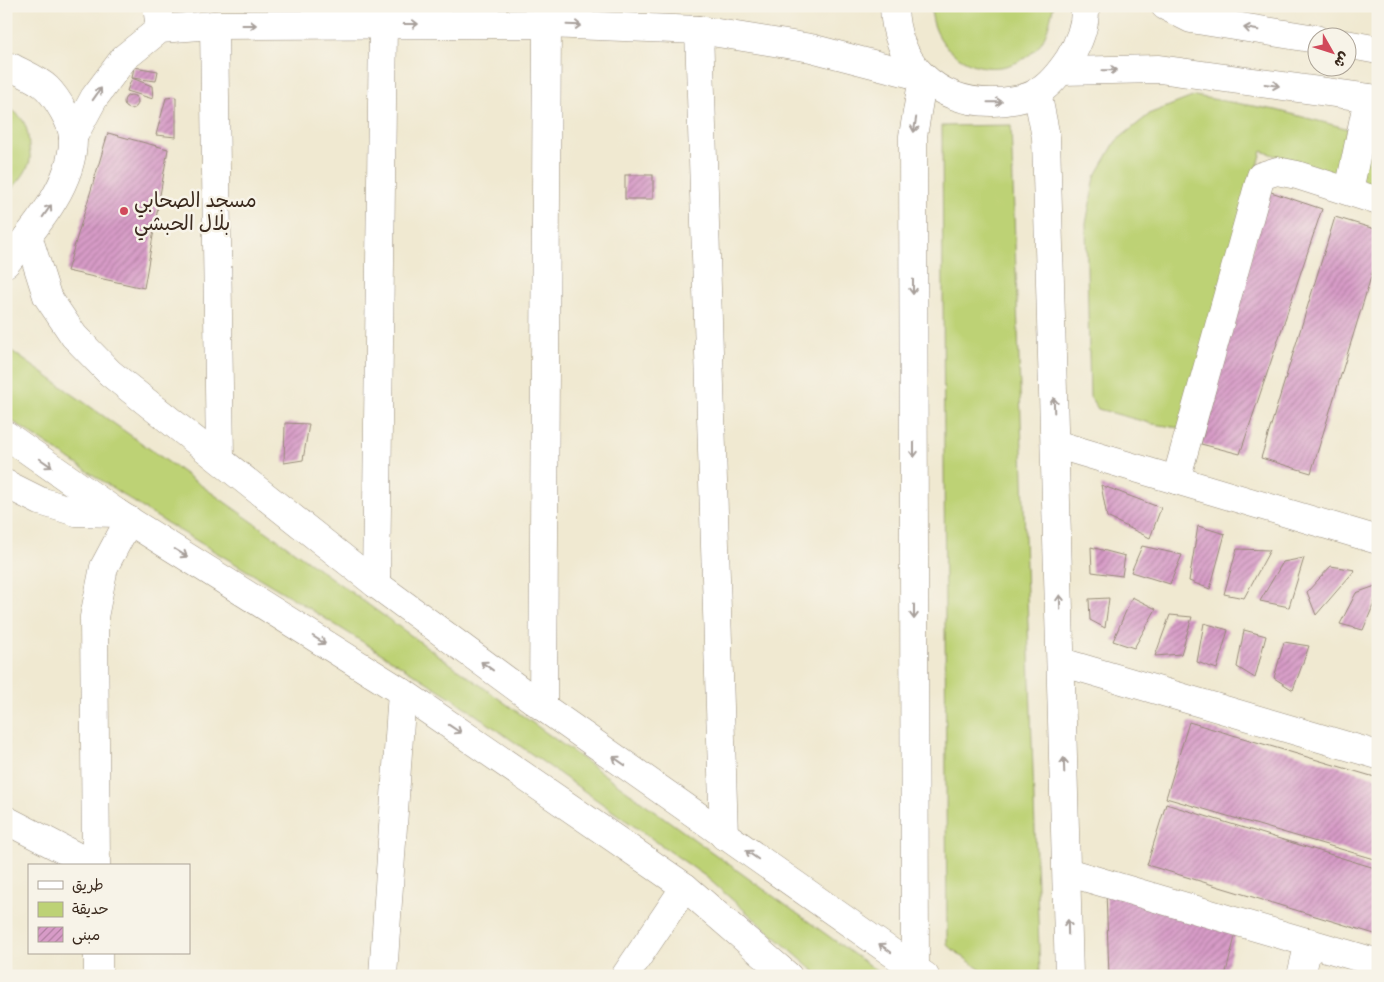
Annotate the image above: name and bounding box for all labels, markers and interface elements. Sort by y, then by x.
one-way arrow [403,19,419,28]
one-way arrow [241,20,257,29]
one-way arrow [566,21,582,30]
one-way arrow [1243,23,1259,33]
north arrow [1306,28,1356,78]
text: ش [1328,47,1354,72]
one-way arrow [1102,65,1118,75]
one-way arrow [1263,80,1279,90]
one-way arrow [92,87,102,101]
one-way arrow [986,97,1003,107]
one-way arrow [909,117,919,133]
place label: مسجد الصحابي بلال الحبشي [134,188,257,241]
one-way arrow [42,204,52,218]
marker: مسجد الصحابي بلال الحبشي [118,205,130,217]
one-way arrow [908,279,918,295]
one-way arrow [1049,397,1059,413]
one-way arrow [909,442,919,458]
one-way arrow [39,458,53,468]
one-way arrow [174,548,188,558]
one-way arrow [1055,594,1064,610]
one-way arrow [909,604,919,620]
one-way arrow [311,635,325,645]
one-way arrow [480,661,494,671]
one-way arrow [447,724,461,734]
one-way arrow [612,756,626,766]
one-way arrow [1060,757,1069,773]
one-way arrow [745,850,759,860]
legend [28,864,190,954]
text: طريق [72,875,104,897]
text: حديقة [72,899,109,921]
one-way arrow [1064,919,1073,935]
text: مبنى [72,925,100,947]
one-way arrow [878,943,892,953]

